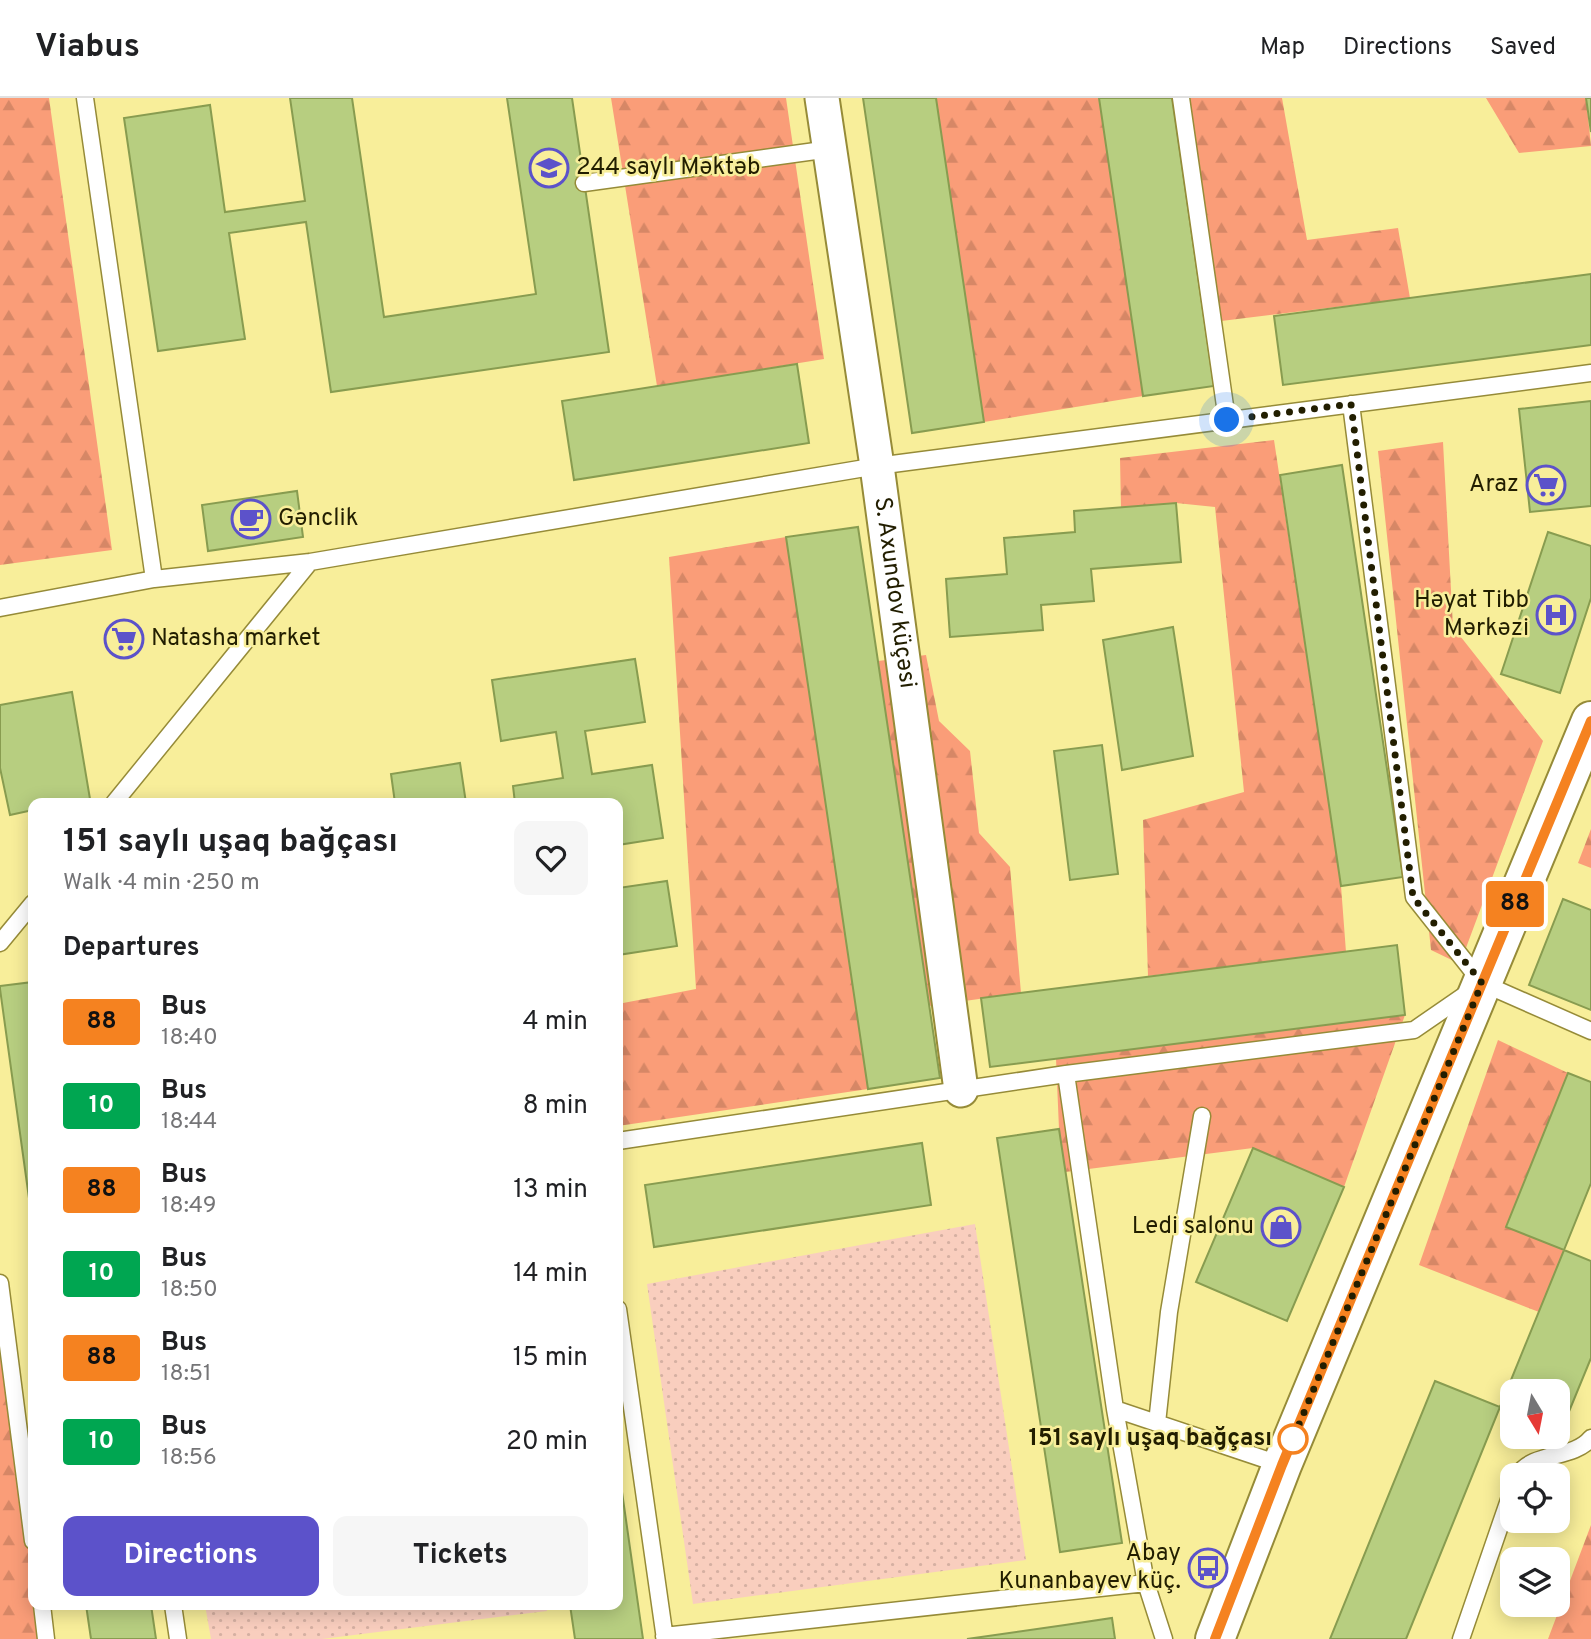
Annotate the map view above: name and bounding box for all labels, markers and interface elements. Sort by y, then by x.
text: Viabus [35,27,140,69]
text: Map [1260,33,1305,63]
text: Directions [1343,33,1452,63]
text: Saved [1490,33,1556,63]
school or university icon: 244 saylı Məktəb [528,147,570,189]
place label: 244 saylı Məktəb [576,153,760,183]
your location [1209,402,1244,437]
supermarket icon: Araz [1525,464,1567,506]
place label: Araz [1469,470,1519,500]
street label: S. Axundov küçəsi [866,495,922,690]
cafe icon: Gənclik [230,498,272,540]
place label: Gənclik [278,504,358,534]
place label: Həyat Tibb Mərkəzi [1414,586,1529,644]
hospital icon: Həyat Tibb Mərkəzi [1535,594,1577,636]
supermarket icon: Natasha market [103,618,145,660]
place label: Natasha market [151,624,321,654]
button: heart [514,821,588,895]
text: 151 saylı uşaq bağçası [63,822,398,864]
text: Walk · 4 min · 250 m [63,869,260,898]
line badge: 88 [1484,881,1546,927]
text: 88 [1500,889,1530,919]
text: Departures [63,932,200,965]
text: Bus [161,991,207,1024]
text: 4 min [522,1006,588,1039]
text: 88 [86,1007,117,1037]
text: 18:40 [161,1024,218,1053]
text: Bus [161,1075,207,1108]
text: 8 min [523,1090,588,1123]
text: 10 [89,1091,114,1121]
text: 18:44 [161,1108,217,1137]
text: Bus [161,1159,207,1192]
text: 13 min [513,1174,588,1207]
text: 88 [86,1175,117,1205]
text: 18:49 [161,1192,216,1221]
shop icon: Ledi salonu [1260,1206,1302,1248]
place label: Ledi salonu [1132,1212,1254,1242]
text: Bus [161,1243,207,1276]
text: 14 min [513,1258,588,1291]
text: 10 [89,1259,114,1289]
text: 18:50 [161,1276,218,1305]
text: Bus [161,1327,207,1360]
text: 15 min [513,1342,588,1375]
text: 88 [86,1343,117,1373]
text: 18:51 [161,1360,212,1389]
north arrow [1500,1379,1570,1449]
map controls [1500,1379,1570,1617]
text: Bus [161,1411,207,1444]
place label: 151 saylı uşaq bağçası [1028,1424,1272,1454]
marker: 151 saylı uşaq bağçası [1278,1424,1308,1454]
text: 20 min [506,1426,588,1459]
text: 10 [89,1427,114,1457]
text: 18:56 [161,1444,217,1473]
button: locate [1500,1463,1570,1533]
button: Directions [63,1516,319,1596]
button: Tickets [333,1516,588,1596]
place label: Abay Kunanbayev küç. [999,1539,1181,1597]
bus stop icon: Abay Kunanbayev küç. [1187,1547,1229,1589]
button: layers [1500,1547,1570,1617]

